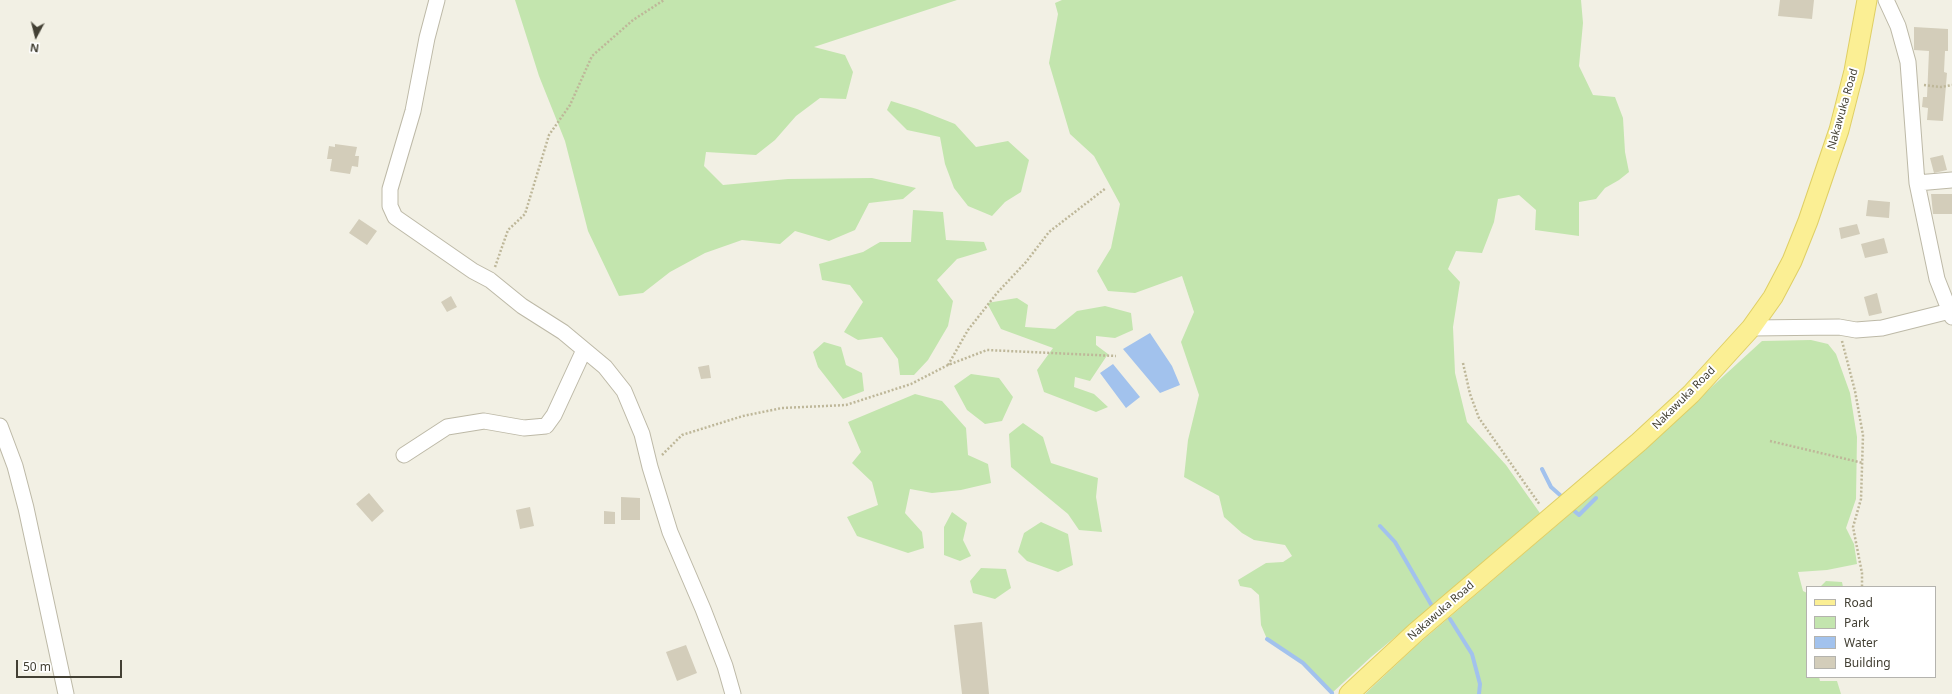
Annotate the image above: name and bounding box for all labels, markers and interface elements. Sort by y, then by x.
north arrow [16,16,56,56]
text: N [29,40,40,56]
street label: Nakawuka Road [1825,67,1861,151]
street label: Nakawuka Road [1650,364,1718,432]
street label: Nakawuka Road [1405,579,1477,643]
legend [1806,586,1936,678]
text: Road [1844,594,1873,611]
text: Park [1844,614,1869,631]
text: Water [1844,634,1878,651]
scale bar [18,652,124,678]
text: Building [1844,654,1891,671]
text: 50 m [23,658,51,675]

